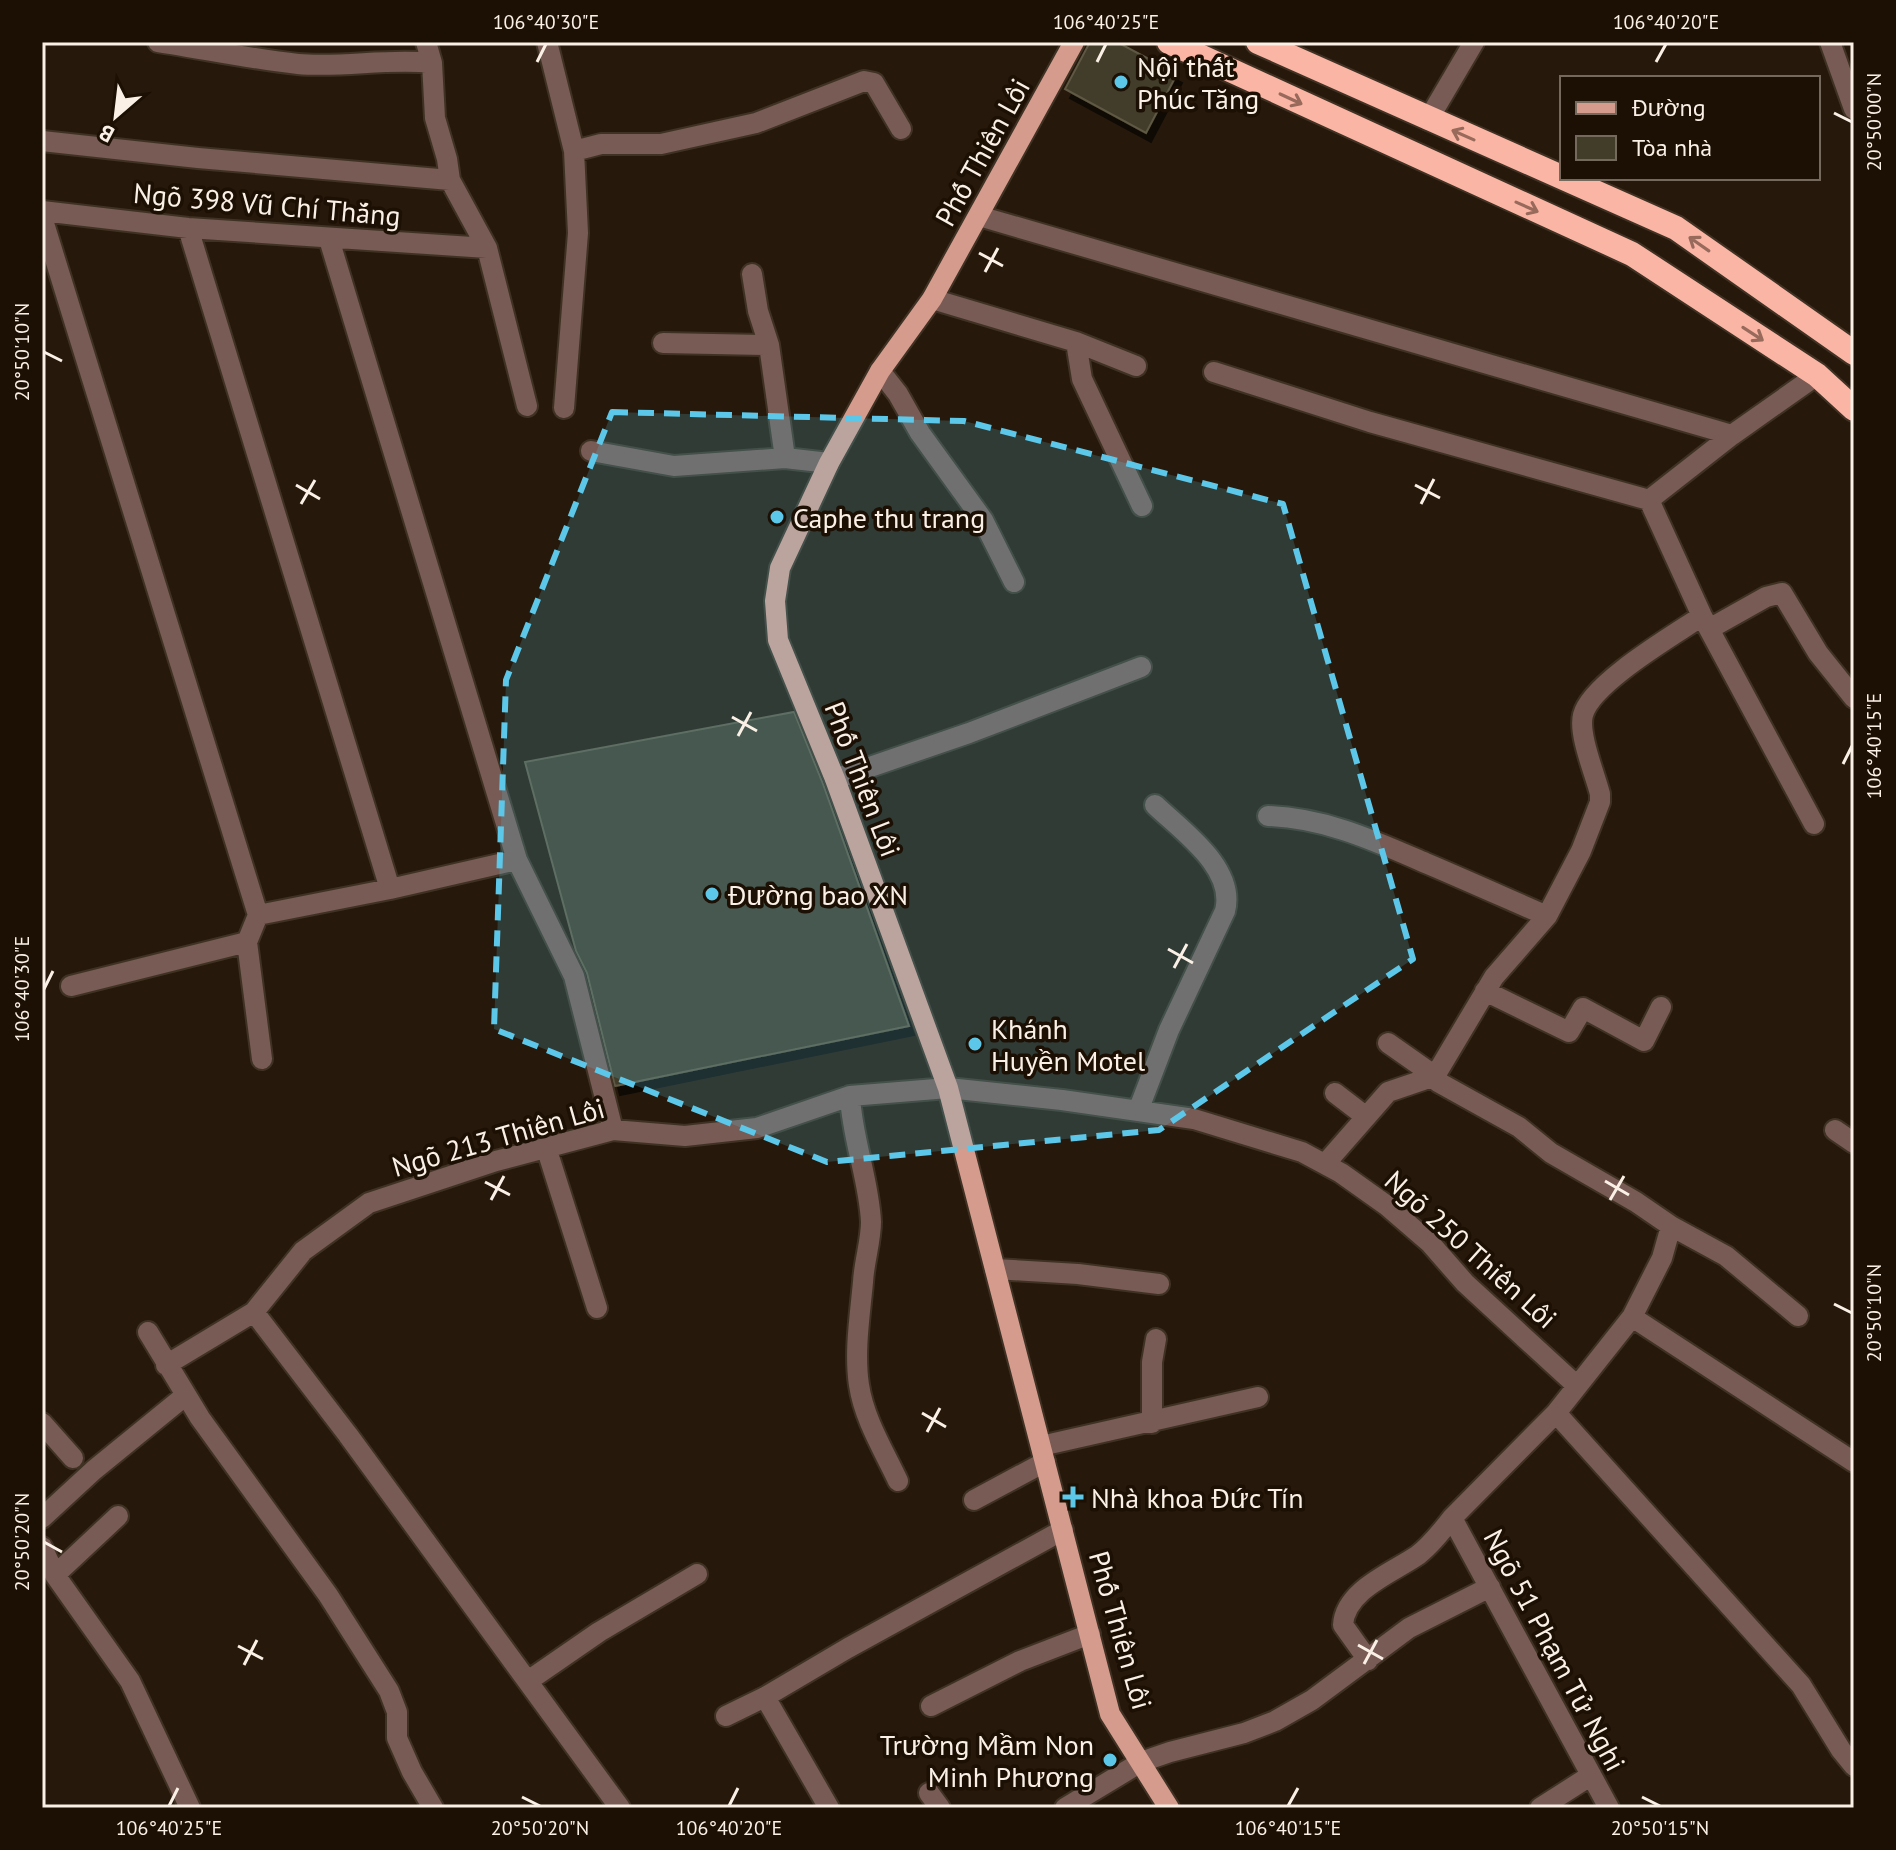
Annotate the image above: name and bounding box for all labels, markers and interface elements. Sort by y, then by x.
text: 106°40'30"E [493,9,599,35]
text: 106°40'25"E [1053,9,1159,35]
text: 106°40'20"E [1613,9,1719,35]
place label: Nội thất Phúc Tăng [1137,48,1259,117]
street label: Phố Thiên Lôi [926,72,1038,232]
marker: Nội thất Phúc Tăng [1112,73,1130,91]
text: 20°50'00"N [1861,73,1887,171]
north arrow [76,76,156,156]
legend [1560,76,1820,180]
one-way arrow [1278,92,1302,107]
text: Đường [1631,92,1706,123]
text: B [94,118,119,149]
one-way arrow [1451,126,1476,141]
text: Tòa nhà [1632,132,1712,163]
street label: Ngõ 398 Vũ Chí Thắng [132,174,402,234]
one-way arrow [1515,200,1539,215]
one-way arrow [1688,236,1710,252]
text: 20°50'10"N [9,303,35,401]
one-way arrow [1742,325,1764,342]
place label: Caphe thu trang [793,499,985,536]
marker: Caphe thu trang [768,508,786,526]
text: 106°40'15"E [1861,693,1887,799]
street label: Phố Thiên Lôi [816,696,910,862]
place label: Đường bao XN [727,876,908,913]
marker: Đường bao XN [703,885,721,903]
text: 106°40'30"E [9,936,35,1042]
place label: Khánh Huyền Motel [991,1010,1145,1079]
marker: Khánh Huyền Motel [966,1035,984,1053]
street label: Ngõ 213 Thiên Lôi [387,1089,609,1185]
street label: Ngõ 250 Thiên Lôi [1377,1162,1565,1336]
text: 20°50'10"N [1861,1264,1887,1362]
place label: Nhà khoa Đức Tín [1091,1479,1304,1516]
marker: Nhà khoa Đức Tín [1062,1486,1084,1508]
text: 20°50'20"N [9,1493,35,1591]
street label: Ngõ 51 Phạm Tử Nghi [1476,1523,1634,1777]
street label: Phố Thiên Lôi [1081,1546,1161,1714]
place label: Trường Mầm Non Minh Phương [880,1726,1094,1795]
marker: Trường Mầm Non Minh Phương [1101,1751,1119,1769]
text: 106°40'25"E [116,1815,222,1841]
text: 20°50'20"N [491,1815,589,1841]
text: 106°40'20"E [676,1815,782,1841]
text: 106°40'15"E [1235,1815,1341,1841]
text: 20°50'15"N [1611,1815,1709,1841]

